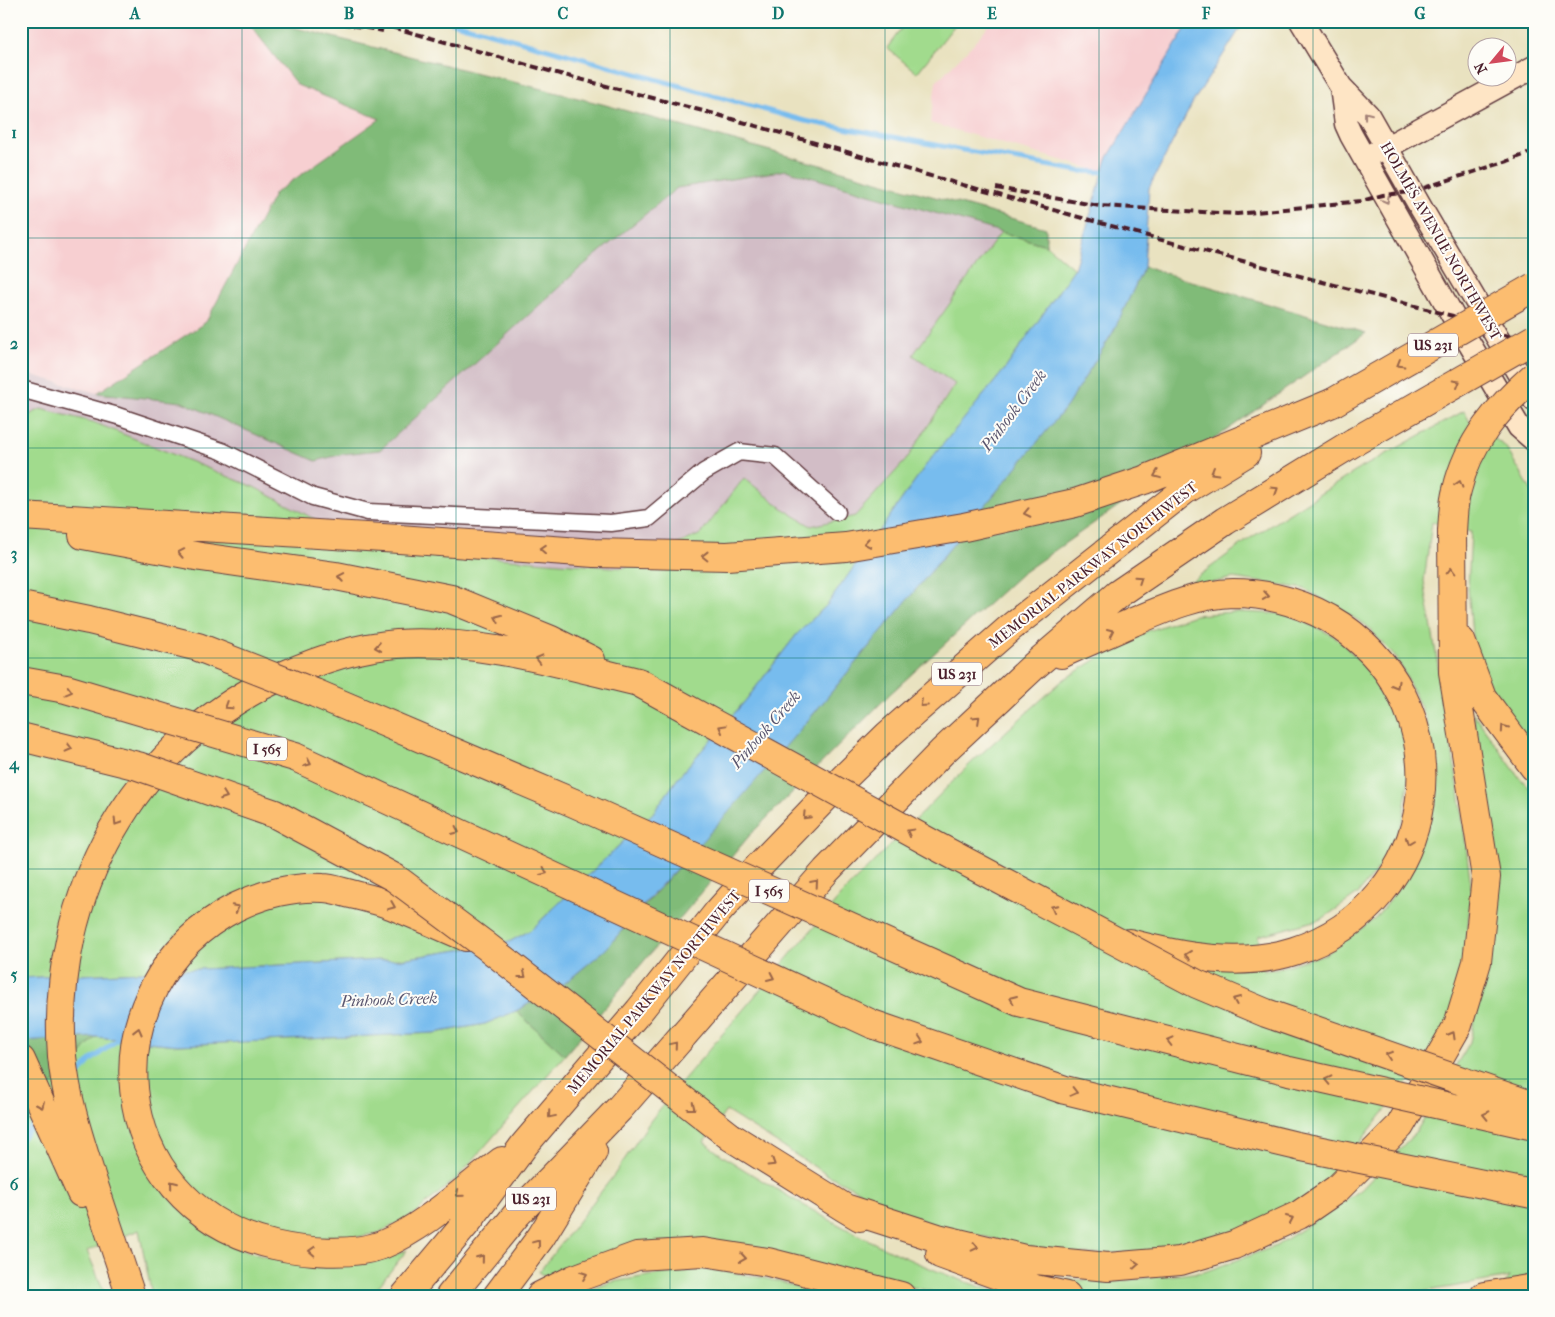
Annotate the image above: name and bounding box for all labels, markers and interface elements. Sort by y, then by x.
text: A [129,4,141,23]
text: B [344,4,354,23]
text: C [558,4,569,23]
text: D [772,4,784,23]
text: E [987,4,997,23]
text: F [1201,4,1211,23]
text: G [1414,4,1426,23]
north arrow [1468,38,1518,88]
text: N [1471,59,1491,77]
one-way arrow [1364,111,1373,121]
text: 1 [11,123,17,142]
street label: HOLMES AVENUE NORTHWEST [1377,138,1506,344]
one-way arrow [1380,194,1390,203]
text: 2 [10,334,18,353]
road number: US 231 [1408,334,1458,356]
one-way arrow [1397,357,1406,367]
water label: Pinhook Creek [976,366,1050,456]
one-way arrow [1451,379,1460,389]
one-way arrow [1211,466,1220,476]
one-way arrow [1153,469,1162,480]
street label: MEMORIAL PARKWAY NORTHWEST [985,477,1202,652]
one-way arrow [1453,480,1463,489]
one-way arrow [1270,487,1279,497]
one-way arrow [1023,507,1031,518]
one-way arrow [863,537,871,548]
text: 3 [11,544,17,564]
one-way arrow [539,544,547,555]
one-way arrow [176,549,185,559]
one-way arrow [701,551,709,561]
one-way arrow [1446,567,1456,575]
one-way arrow [337,573,346,583]
one-way arrow [1134,576,1143,585]
one-way arrow [1262,590,1270,601]
one-way arrow [494,614,503,624]
one-way arrow [1106,627,1115,638]
one-way arrow [374,641,383,651]
one-way arrow [536,654,544,664]
road number: US 231 [932,662,982,686]
one-way arrow [1389,679,1399,688]
one-way arrow [64,685,73,695]
water label: Pinhook Creek [726,686,804,773]
one-way arrow [920,698,929,707]
one-way arrow [225,699,234,709]
one-way arrow [972,716,981,725]
one-way arrow [1501,724,1510,734]
one-way arrow [718,725,727,735]
road number: I 565 [247,738,287,761]
one-way arrow [64,743,72,753]
text: 4 [8,754,20,774]
one-way arrow [303,757,312,768]
one-way arrow [219,790,228,800]
one-way arrow [803,811,812,820]
one-way arrow [113,816,123,825]
one-way arrow [451,825,460,835]
one-way arrow [907,828,916,838]
one-way arrow [1405,836,1415,845]
one-way arrow [539,865,548,876]
road number: I 565 [749,879,789,902]
one-way arrow [809,880,818,889]
street label: MEMORIAL PARKWAY NORTHWEST [564,886,745,1097]
one-way arrow [388,900,396,910]
one-way arrow [230,904,239,914]
one-way arrow [1050,904,1059,914]
one-way arrow [1184,950,1192,961]
text: 5 [11,965,18,984]
one-way arrow [517,969,526,977]
one-way arrow [765,971,774,981]
water label: Pinhook Creek [339,988,438,1011]
one-way arrow [1009,995,1018,1006]
one-way arrow [1232,996,1241,1007]
one-way arrow [132,1027,143,1036]
one-way arrow [1446,1031,1456,1040]
one-way arrow [915,1035,924,1045]
one-way arrow [1165,1036,1174,1047]
one-way arrow [668,1042,677,1051]
one-way arrow [1385,1051,1393,1061]
one-way arrow [1323,1075,1332,1086]
one-way arrow [1069,1086,1078,1097]
one-way arrow [34,1100,45,1109]
one-way arrow [686,1102,695,1110]
one-way arrow [549,1109,557,1118]
one-way arrow [1482,1110,1491,1121]
one-way arrow [766,1156,775,1166]
text: 6 [10,1175,19,1194]
one-way arrow [170,1181,178,1190]
road number: US 231 [506,1188,556,1210]
one-way arrow [455,1189,464,1198]
one-way arrow [1285,1215,1294,1225]
one-way arrow [531,1240,539,1249]
one-way arrow [971,1241,980,1252]
one-way arrow [308,1246,316,1257]
one-way arrow [738,1253,747,1263]
one-way arrow [475,1255,483,1264]
one-way arrow [1132,1259,1140,1270]
one-way arrow [579,1271,588,1281]

